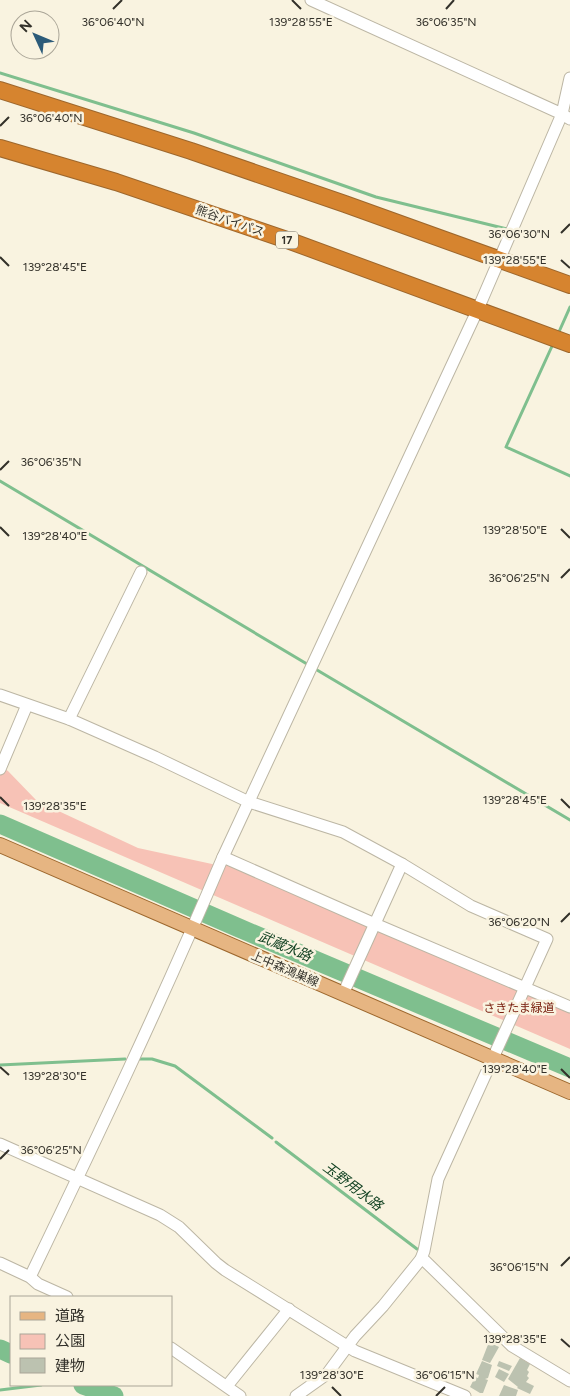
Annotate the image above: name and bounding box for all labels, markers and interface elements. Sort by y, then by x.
north arrow [10,10,60,60]
text: 36°06'40"N [82,15,144,29]
text: 139°28'55"E [269,15,333,29]
text: 36°06'35"N [415,15,477,29]
text: N [16,17,36,36]
text: 36°06'40"N [20,111,82,125]
street label: 熊谷バイパス [194,203,266,239]
text: 36°06'30"N [488,227,550,241]
road number: 17 [276,232,298,248]
text: 139°28'55"E [483,253,547,267]
text: 139°28'45"E [23,260,87,274]
text: 36°06'35"N [20,455,82,469]
text: 139°28'50"E [483,523,547,537]
text: 139°28'40"E [22,529,88,543]
text: 36°06'25"N [488,571,550,585]
text: 139°28'45"E [483,793,547,807]
text: 139°28'35"E [23,799,87,813]
text: 36°06'20"N [488,915,550,929]
water label: 武蔵水路 [256,928,315,966]
street label: 上中森鴻巣線 [249,948,321,990]
park label: さきたま緑道 [483,1001,555,1015]
text: 139°28'40"E [482,1062,548,1076]
text: 139°28'30"E [23,1069,87,1083]
text: 36°06'25"N [20,1143,82,1157]
water label: 玉野用水路 [320,1159,387,1215]
text: 36°06'15"N [489,1260,549,1274]
legend [10,1296,172,1386]
text: 道路 [55,1307,85,1325]
text: 公園 [55,1332,85,1350]
text: 139°28'35"E [483,1332,547,1346]
text: 建物 [55,1357,85,1375]
text: 139°28'30"E [300,1368,364,1382]
text: 36°06'15"N [415,1368,475,1382]

